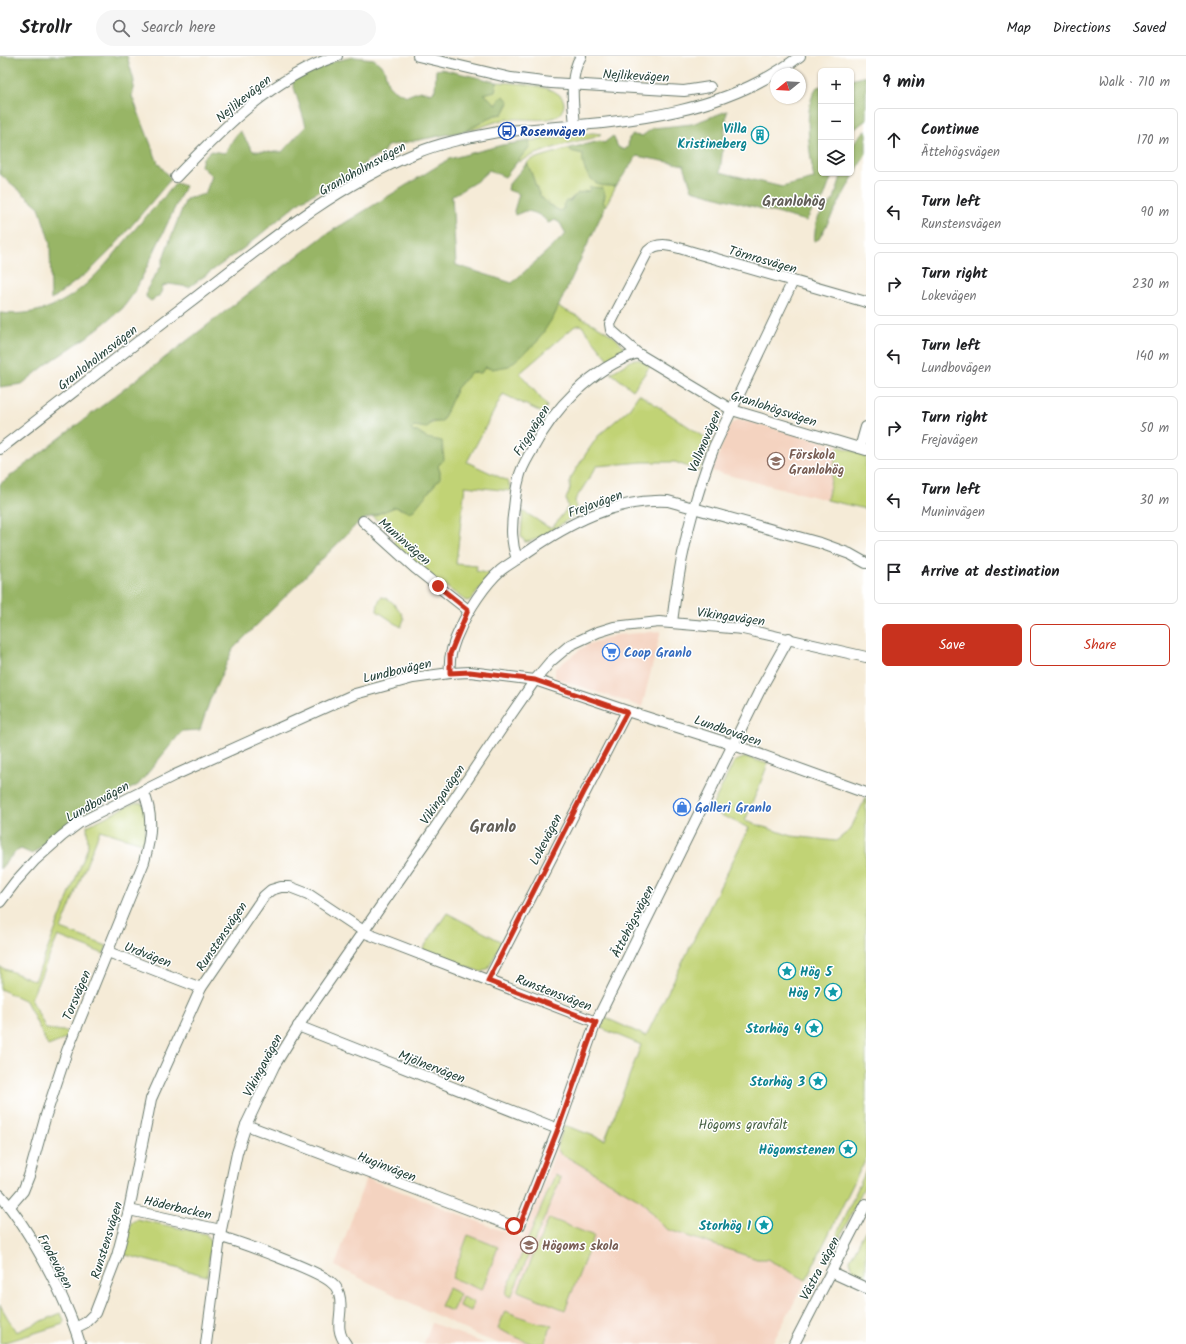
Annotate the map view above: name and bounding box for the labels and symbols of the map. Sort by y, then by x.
street label: Nejlikevägen [602,64,670,89]
north arrow [770,68,806,104]
street label: Nejlikevägen [211,70,277,128]
place label: Villa Kristineberg [678,119,747,155]
bus stop icon: Rosenvägen [497,121,517,141]
place label: Rosenvägen [520,122,585,143]
building icon: Villa Kristineberg [750,125,770,145]
street label: Granloholmsvägen [315,137,410,202]
district label: Granlohög [762,190,826,214]
street label: Törnrosvägen [726,241,799,280]
street label: Granloholmsvägen [53,320,143,396]
street label: Granlohögsvägen [728,386,819,433]
street label: Friggvägen [508,401,556,461]
street label: Vallmovägen [683,407,728,476]
place label: Förskola Granlohög [789,445,844,481]
school or university icon: Förskola Granlohög [766,451,786,471]
street label: Frejavägen [565,485,626,524]
street label: Muninvägen [373,513,435,571]
route end [429,577,447,595]
street label: Vikingavägen [695,602,766,633]
supermarket icon: Coop Granlo [601,642,621,662]
place label: Coop Granlo [624,643,692,664]
street label: Lundbovägen [361,653,434,690]
street label: Lundbovägen [691,710,764,753]
street label: Vikingavägen [415,760,471,829]
street label: Lundbovägen [62,776,134,828]
shop icon: Galleri Granlo [672,797,692,817]
place label: Galleri Granlo [695,798,771,819]
street label: Lokevägen [524,810,568,869]
district label: Granlo [470,814,517,841]
street label: Ättehögsvägen [606,882,661,962]
street label: Runstensvägen [191,898,253,976]
street label: Urdvägen [121,937,174,974]
place icon: Hög 5 [777,961,797,981]
place label: Hög 5 [800,962,834,983]
street label: Torsvägen [57,967,97,1024]
street label: Runstensvägen [512,969,595,1018]
place icon: Hög 7 [823,982,843,1002]
place label: Hög 7 [788,983,821,1004]
place icon: Storhög 4 [804,1018,824,1038]
place label: Storhög 4 [746,1019,801,1040]
street label: Vikingavägen [238,1030,289,1101]
street label: Mjölnervägen [395,1045,468,1090]
place icon: Storhög 3 [808,1071,828,1091]
place label: Storhög 3 [750,1072,805,1093]
park label: Högoms gravfält [698,1115,788,1136]
place icon: Högomstenen [838,1139,858,1159]
place label: Högomstenen [759,1140,835,1161]
street label: Huginvägen [354,1147,419,1188]
street label: Höderbacken [142,1190,214,1226]
street label: Runstensvägen [86,1199,129,1282]
place icon: Storhög 1 [754,1215,774,1235]
place label: Storhög 1 [699,1216,751,1237]
route start [505,1217,523,1235]
street label: Frodevägen [31,1230,78,1293]
street label: Västra vägen [795,1233,846,1304]
school or university icon: Högoms skola [519,1235,539,1255]
place label: Högoms skola [542,1236,619,1257]

